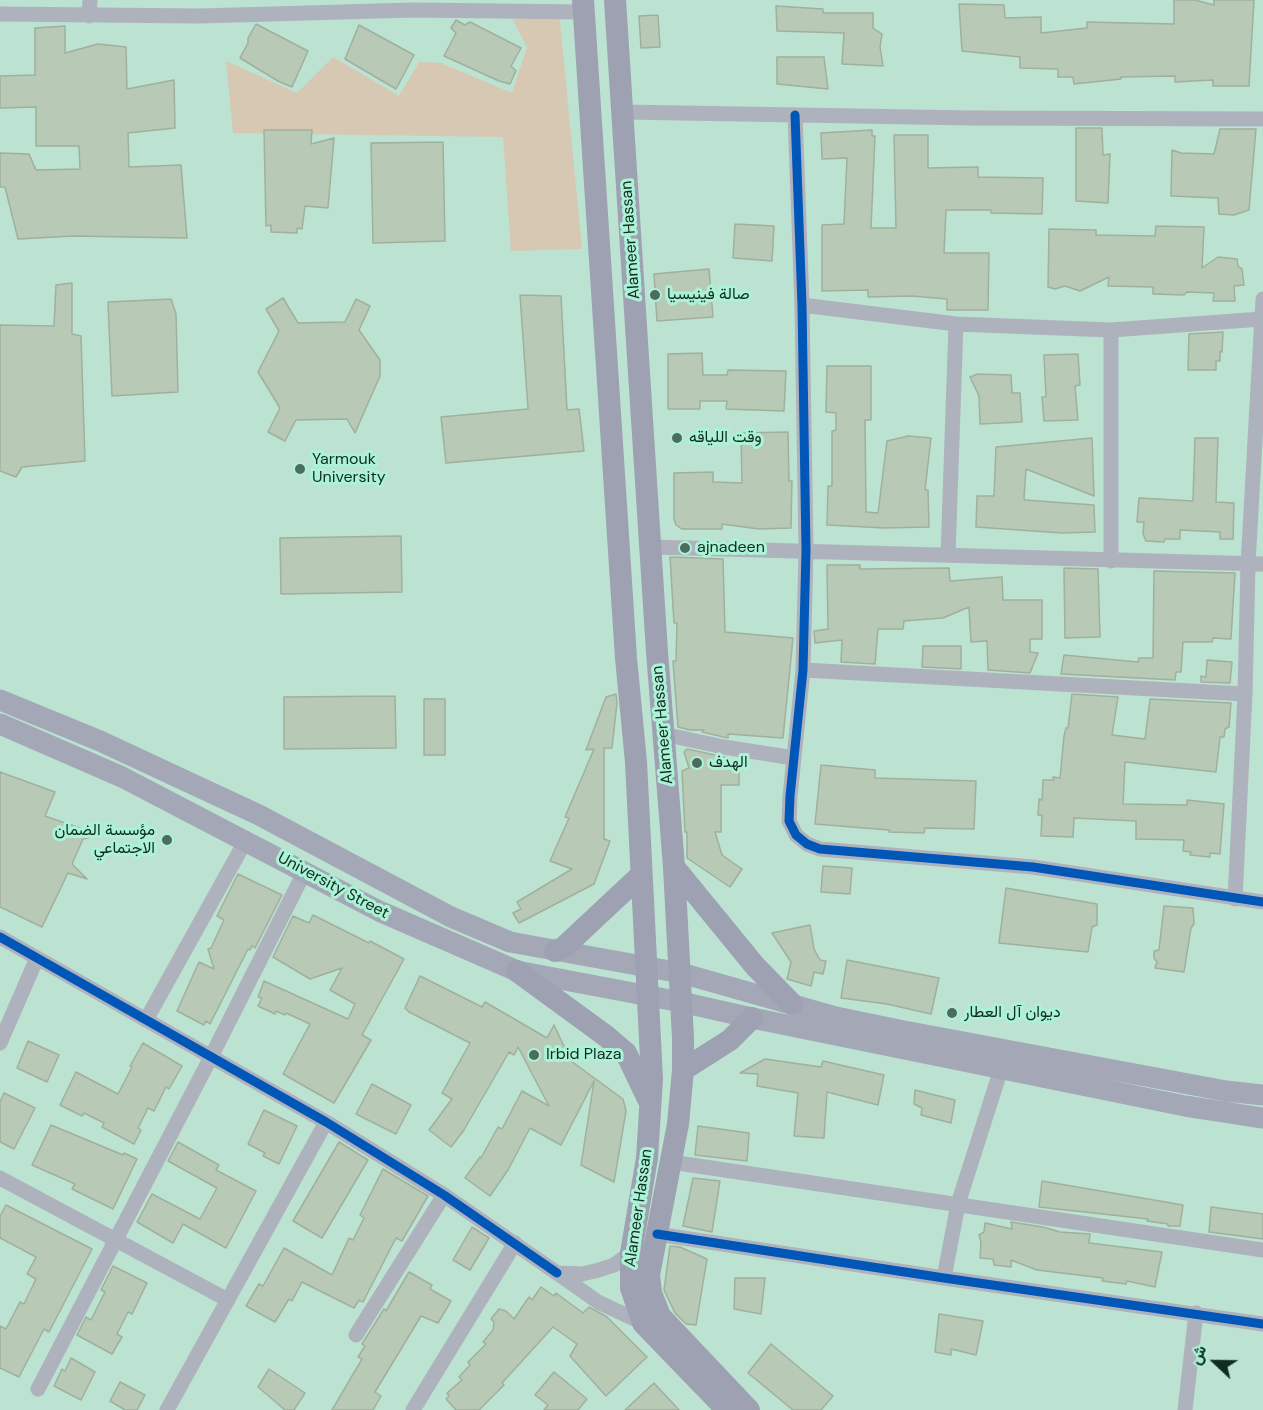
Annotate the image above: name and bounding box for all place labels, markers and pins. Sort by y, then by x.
place label: صالة فينيسيا [667,285,750,305]
marker: صالة فينيسيا [648,288,662,302]
place label: وقت اللياقه [689,428,762,448]
marker: وقت اللياقه [670,431,684,445]
place label: Yarmouk University [312,450,386,488]
marker: Yarmouk University [293,462,307,476]
place label: ajnadeen [697,538,765,558]
marker: ajnadeen [678,541,692,555]
place label: الهدف [709,753,748,773]
marker: الهدف [690,756,704,770]
place label: مؤسسة الضمان الاجتماعي [54,821,155,859]
marker: مؤسسة الضمان الاجتماعي [160,833,174,847]
place label: ديوان آل العطار [964,1003,1061,1023]
marker: ديوان آل العطار [945,1006,959,1020]
place label: Irbid Plaza [546,1045,621,1065]
marker: Irbid Plaza [527,1048,541,1062]

